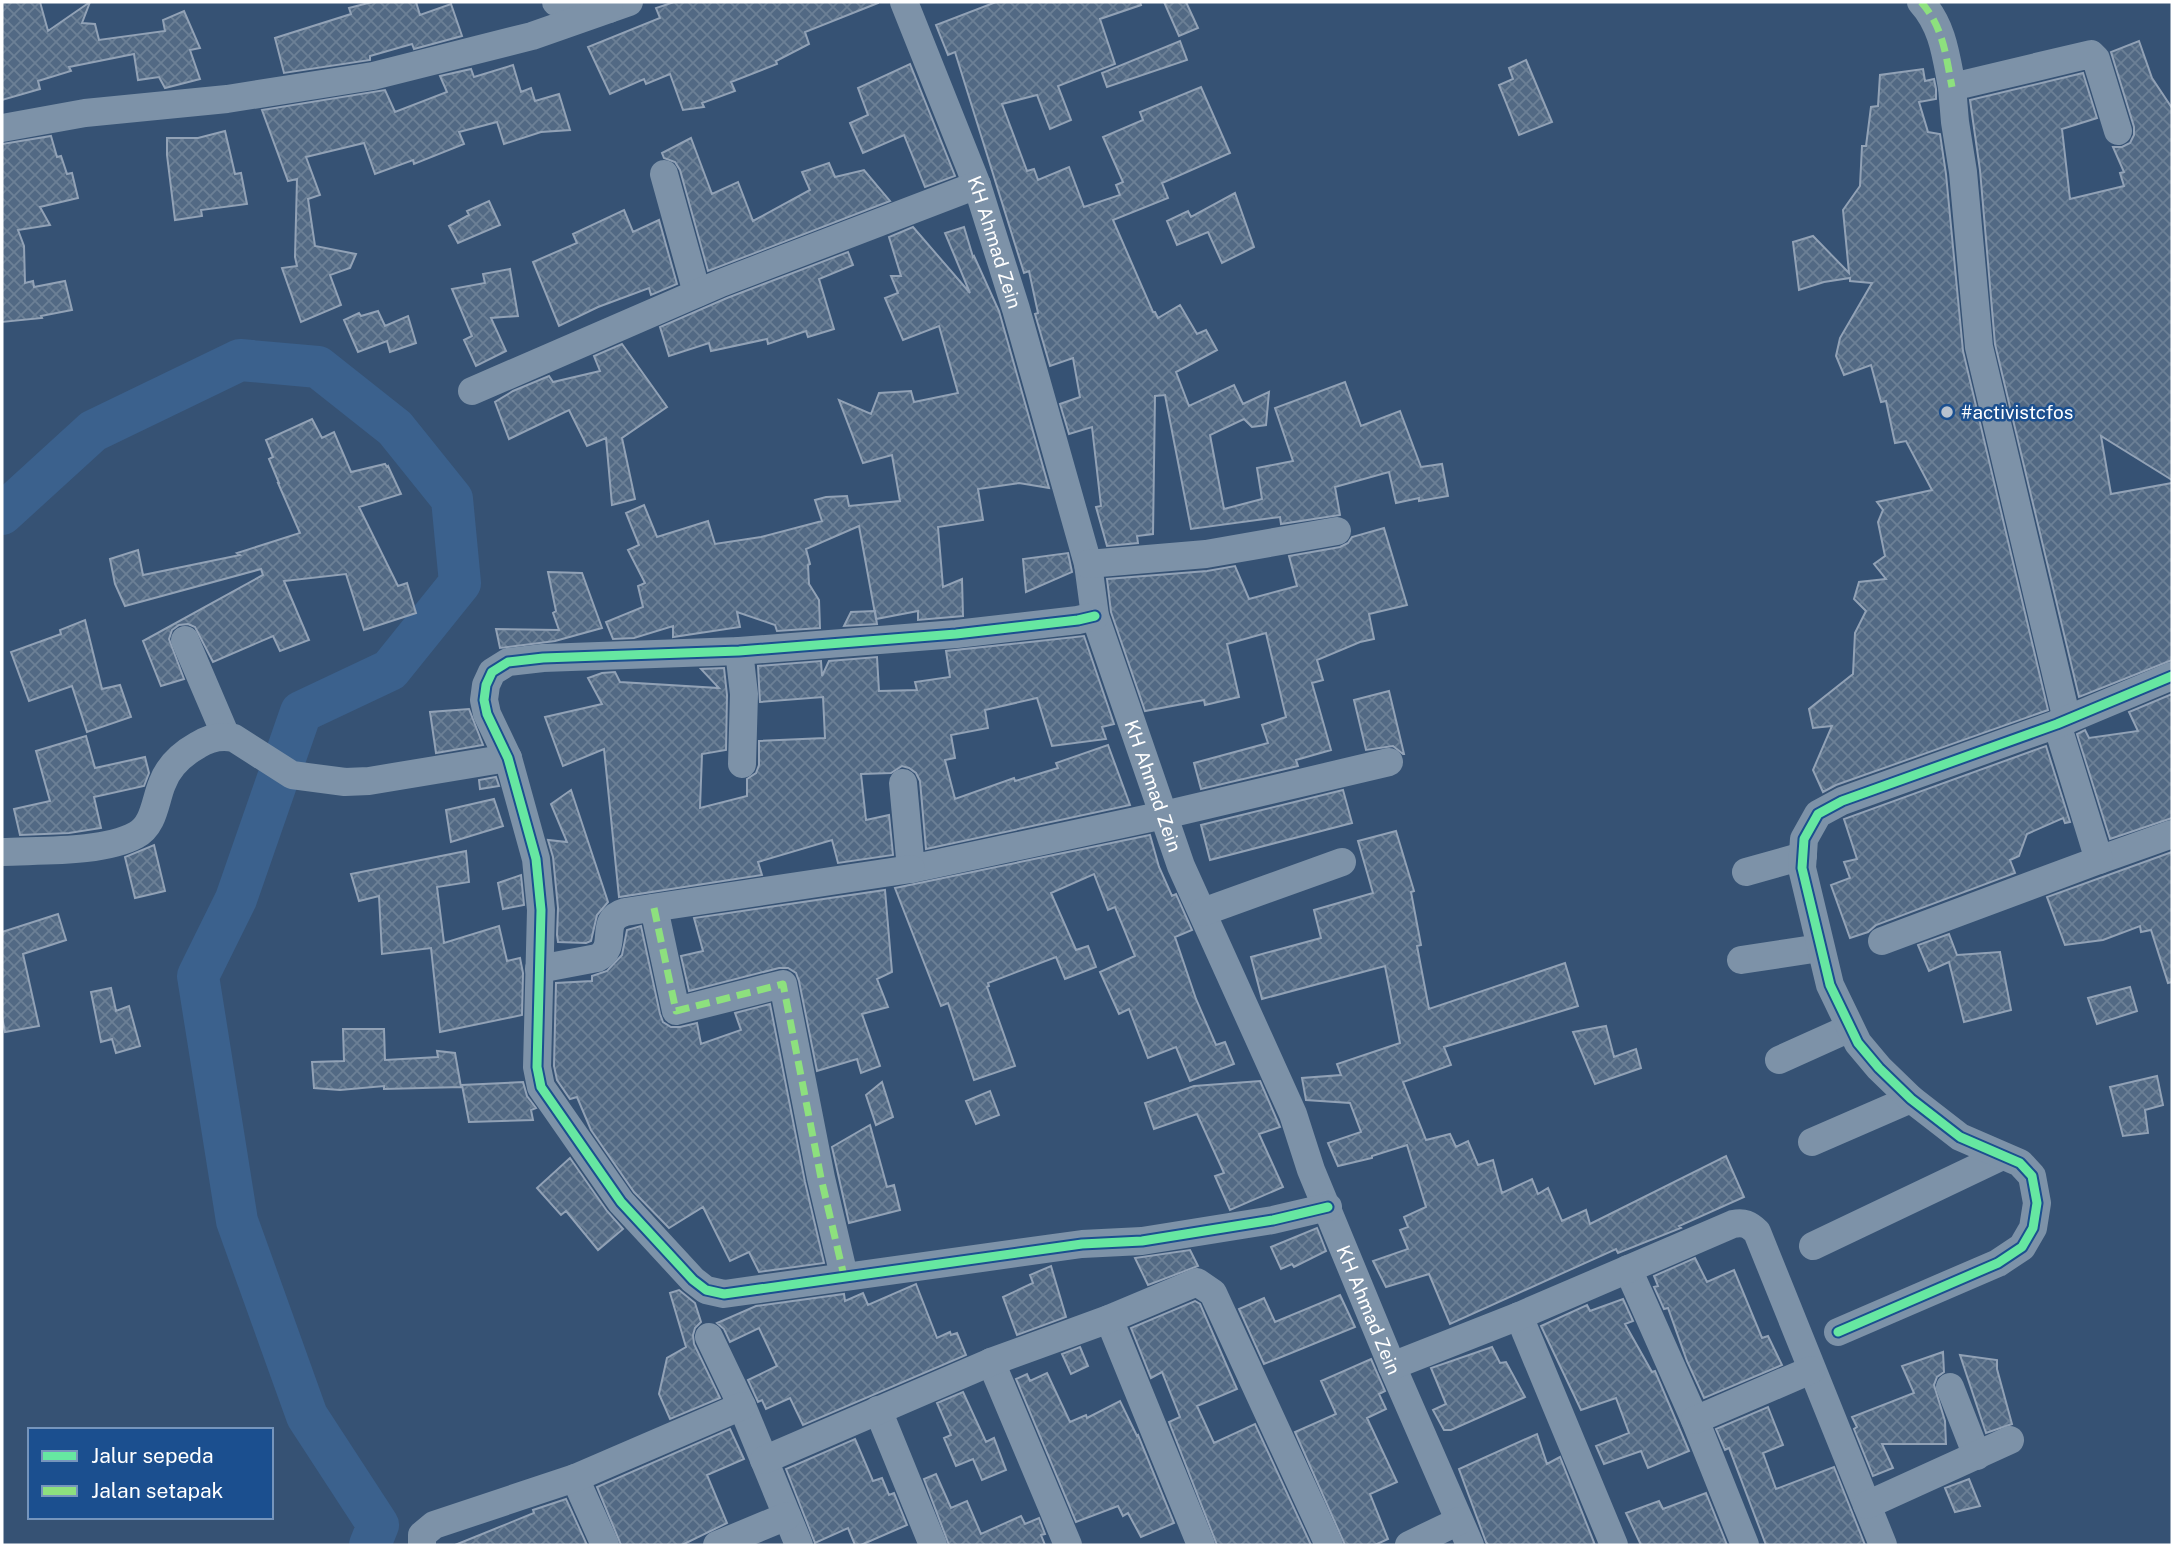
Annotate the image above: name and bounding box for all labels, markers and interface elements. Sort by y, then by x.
street label: KH Ahmad Zein [963,173,1026,311]
place label: #activistcfos [1961,401,2073,423]
marker: #activistcfos [1939,404,1955,420]
street label: KH Ahmad Zein [1121,717,1186,855]
street label: KH Ahmad Zein [1332,1242,1405,1378]
legend [28,1428,273,1519]
text: Jalur sepeda [91,1443,214,1468]
text: Jalan setapak [91,1478,224,1503]

